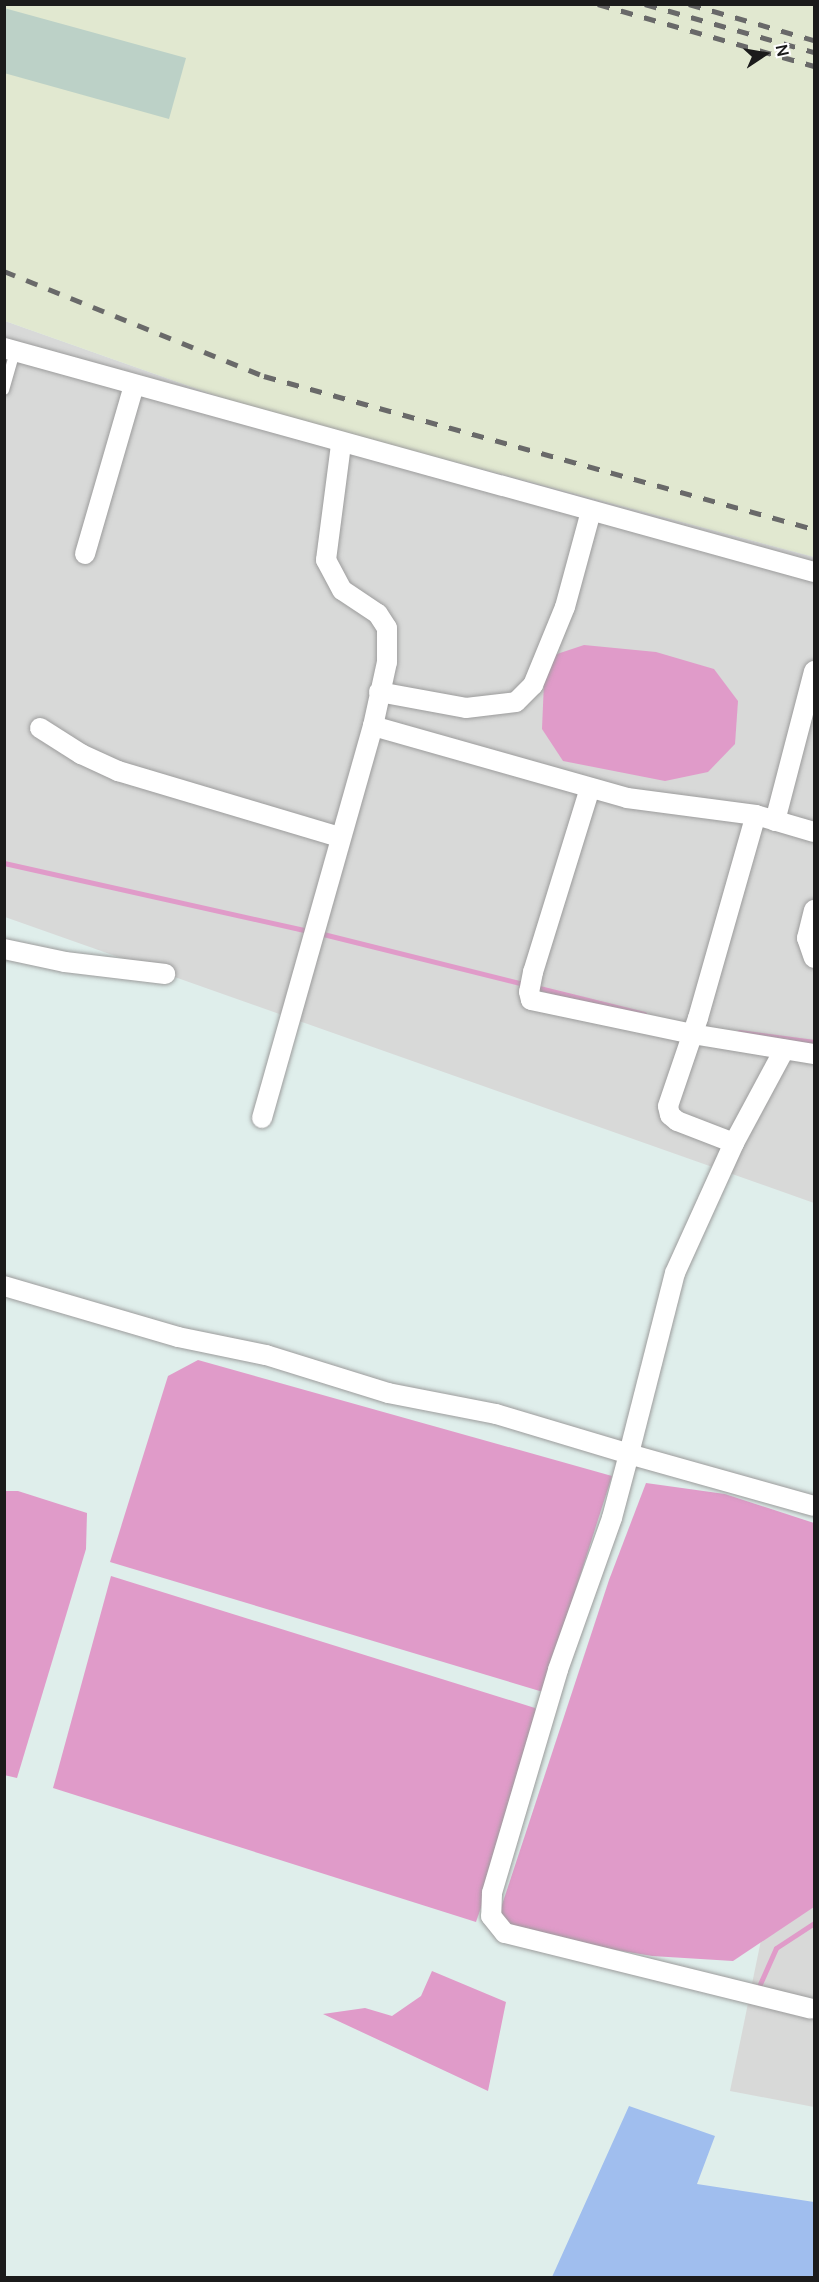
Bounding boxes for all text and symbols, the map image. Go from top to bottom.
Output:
north arrow [735,24,795,84]
text: N [771,42,795,58]

